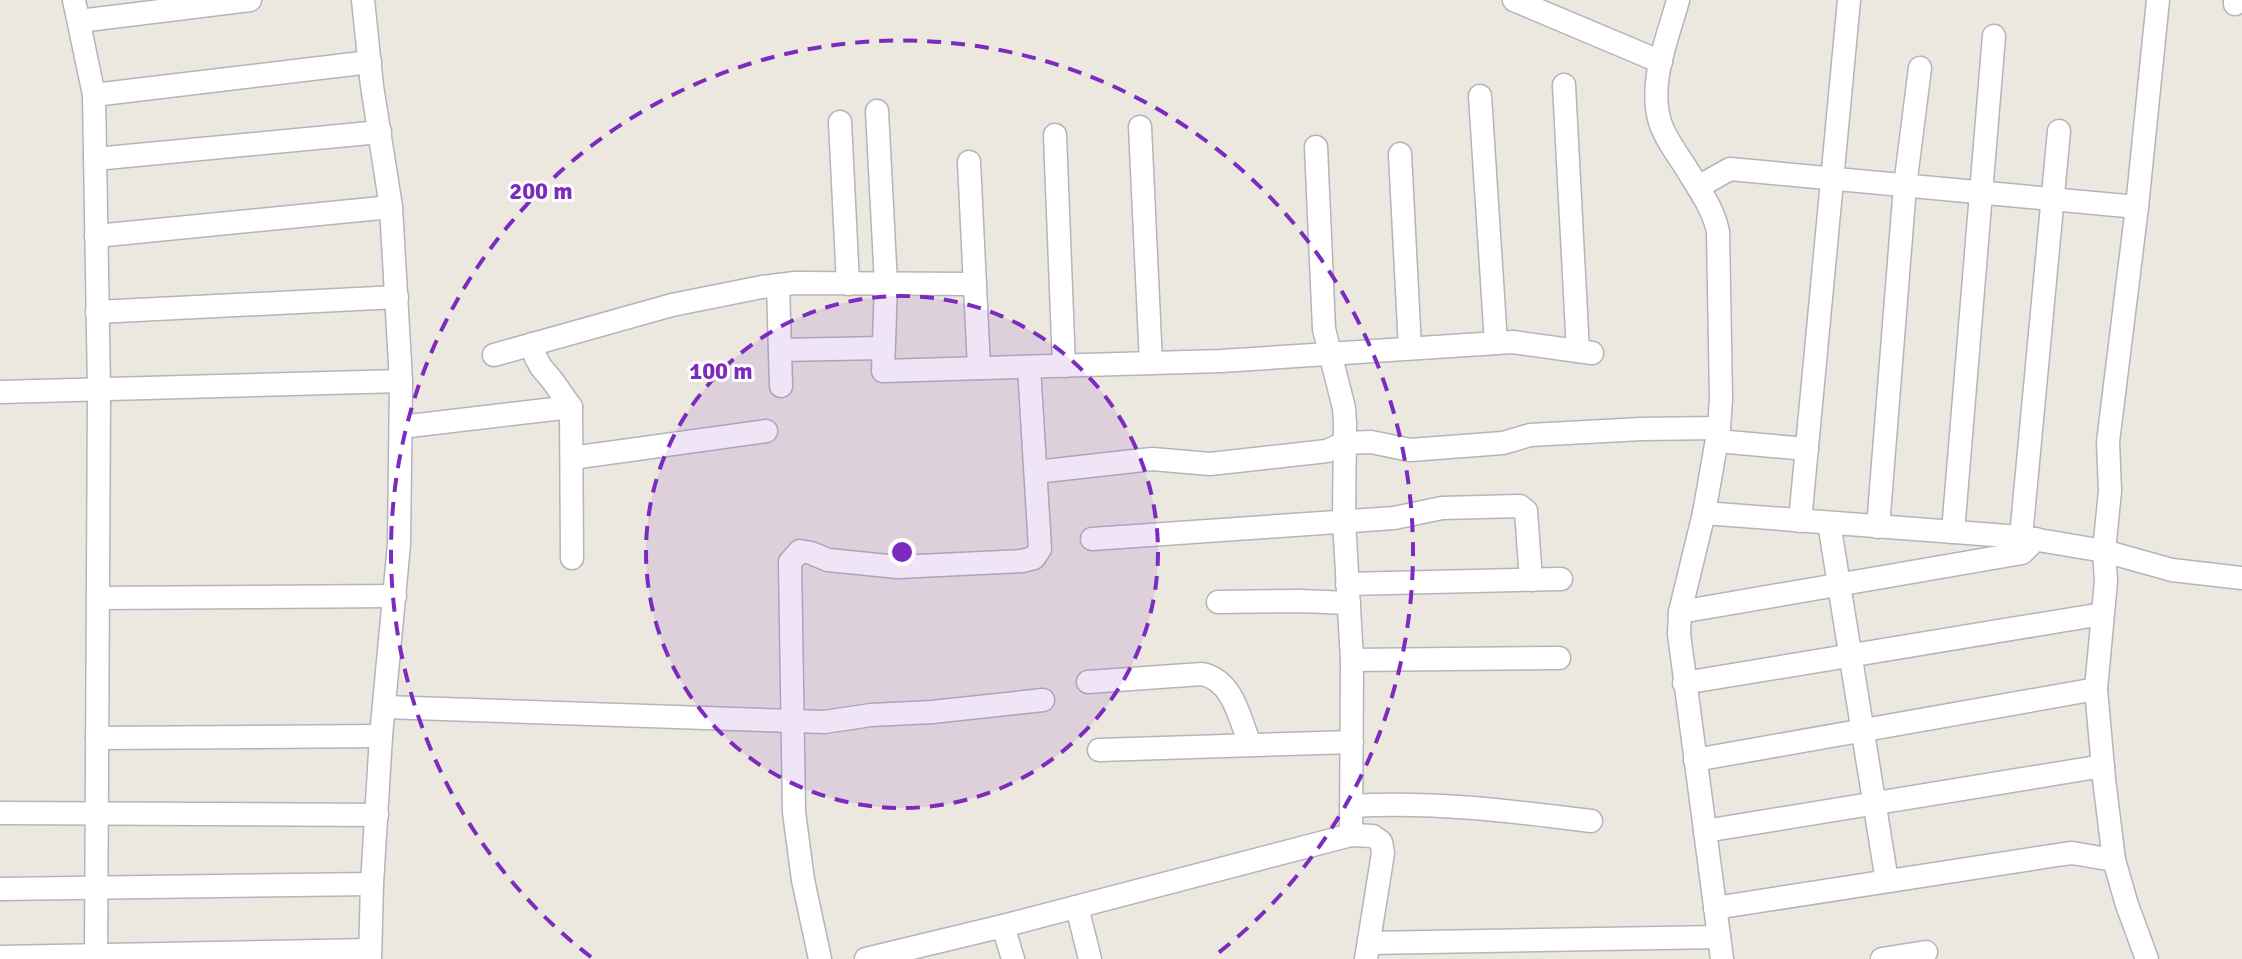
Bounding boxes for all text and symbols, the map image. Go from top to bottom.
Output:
text: 200 m [509,176,573,206]
text: 100 m [689,356,753,386]
centre of rings [888,538,916,566]

